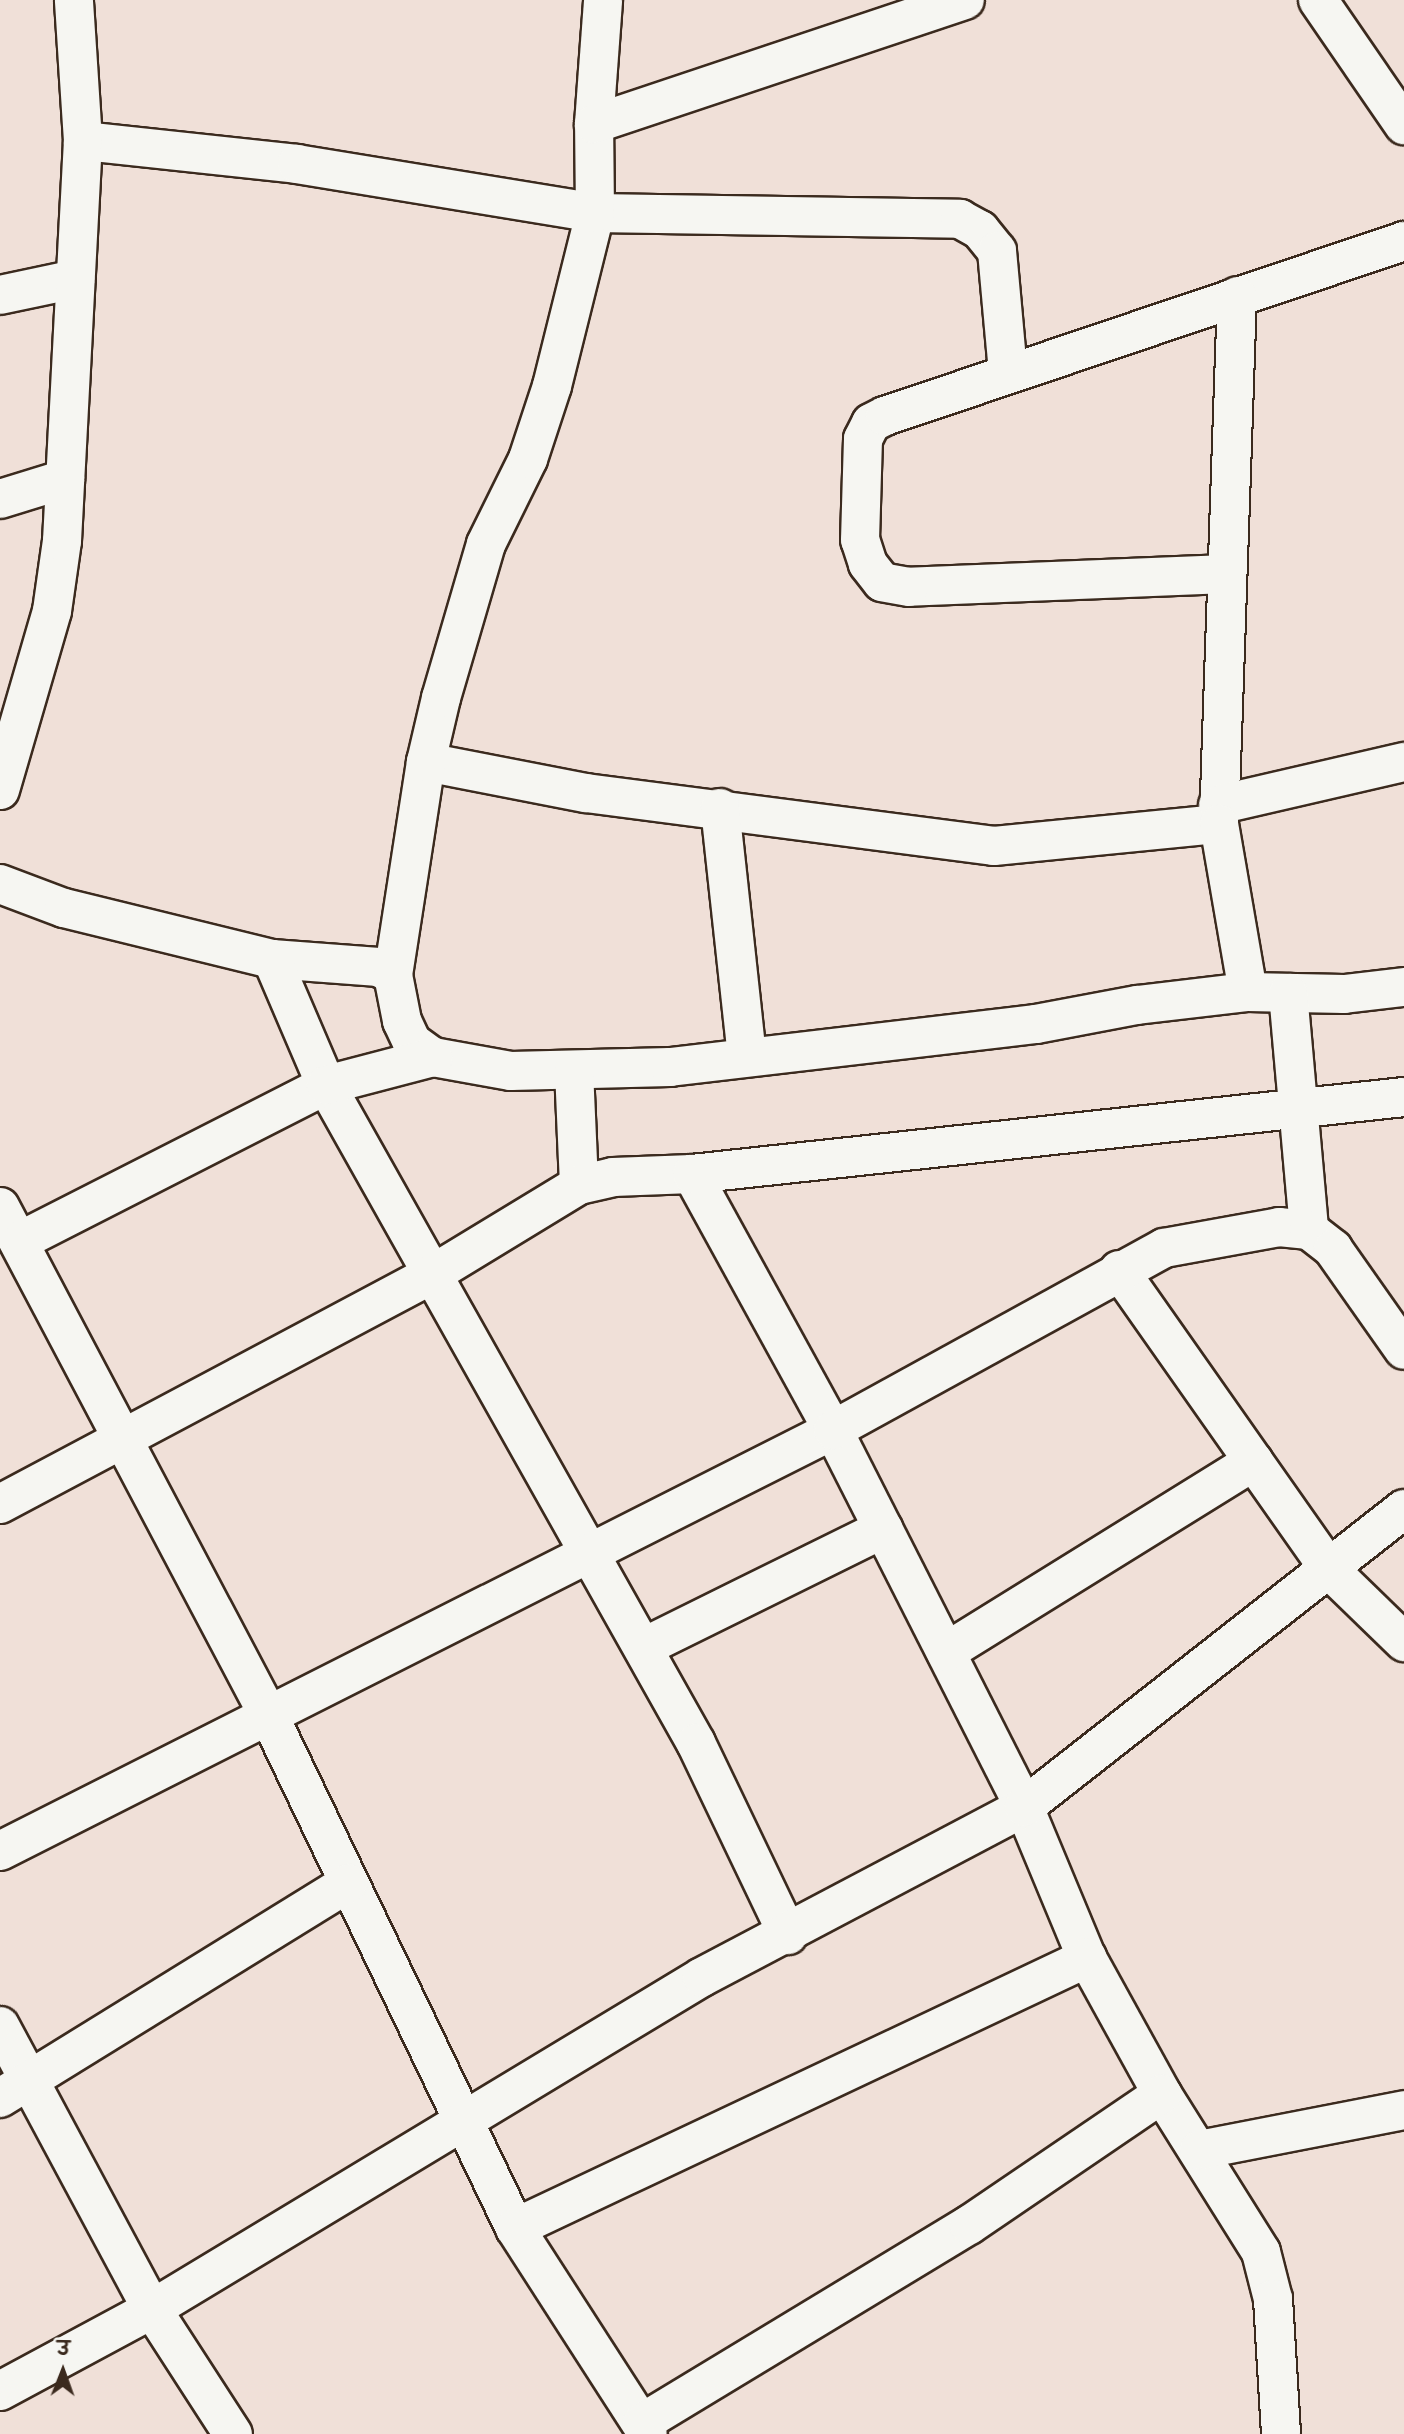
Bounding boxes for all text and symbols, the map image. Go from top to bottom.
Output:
north arrow [28,2336,98,2406]
text: उ [57,2338,70,2361]

